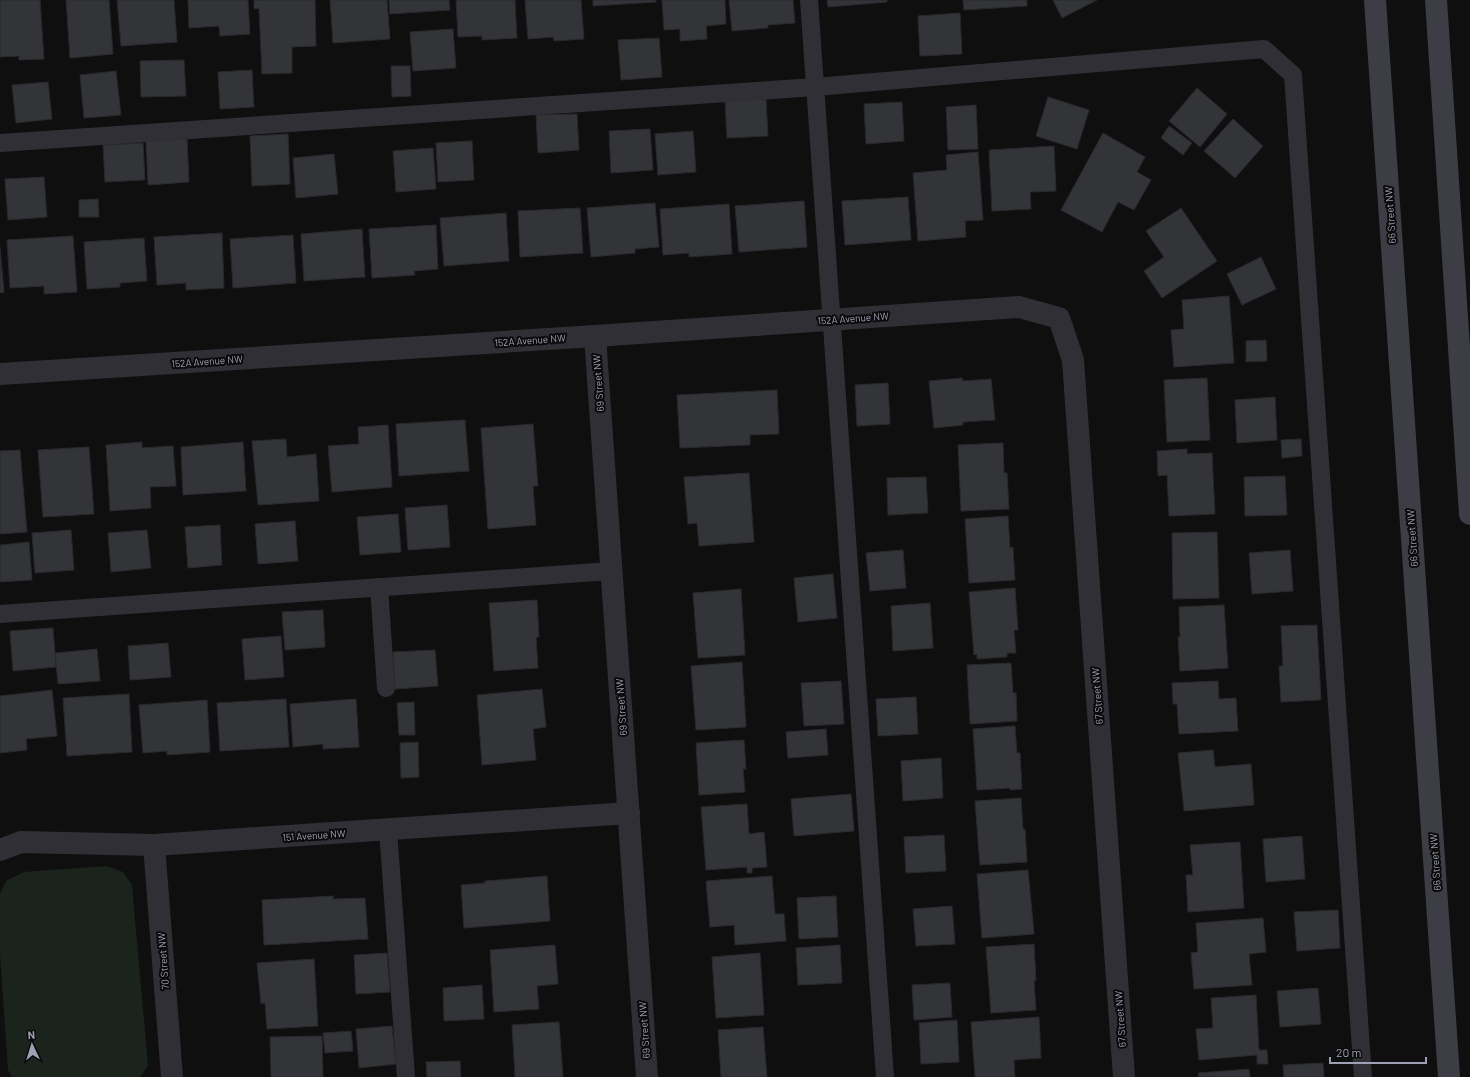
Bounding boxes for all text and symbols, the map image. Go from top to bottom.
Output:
street label: 66 Street NW [1382,186,1398,244]
street label: 152A Avenue NW [817,310,889,326]
street label: 152A Avenue NW [494,332,566,348]
street label: 152A Avenue NW [171,353,243,369]
street label: 69 Street NW [590,354,606,412]
street label: 66 Street NW [1404,509,1420,567]
street label: 67 Street NW [1089,667,1105,725]
street label: 69 Street NW [613,678,629,736]
street label: 151 Avenue NW [282,827,346,843]
street label: 66 Street NW [1427,833,1443,891]
street label: 70 Street NW [155,932,171,990]
street label: 67 Street NW [1112,990,1128,1048]
street label: 69 Street NW [636,1001,652,1059]
north arrow [12,1025,52,1065]
text: N [27,1028,35,1041]
scale bar [1330,1039,1426,1065]
text: 20 m [1336,1045,1362,1059]

